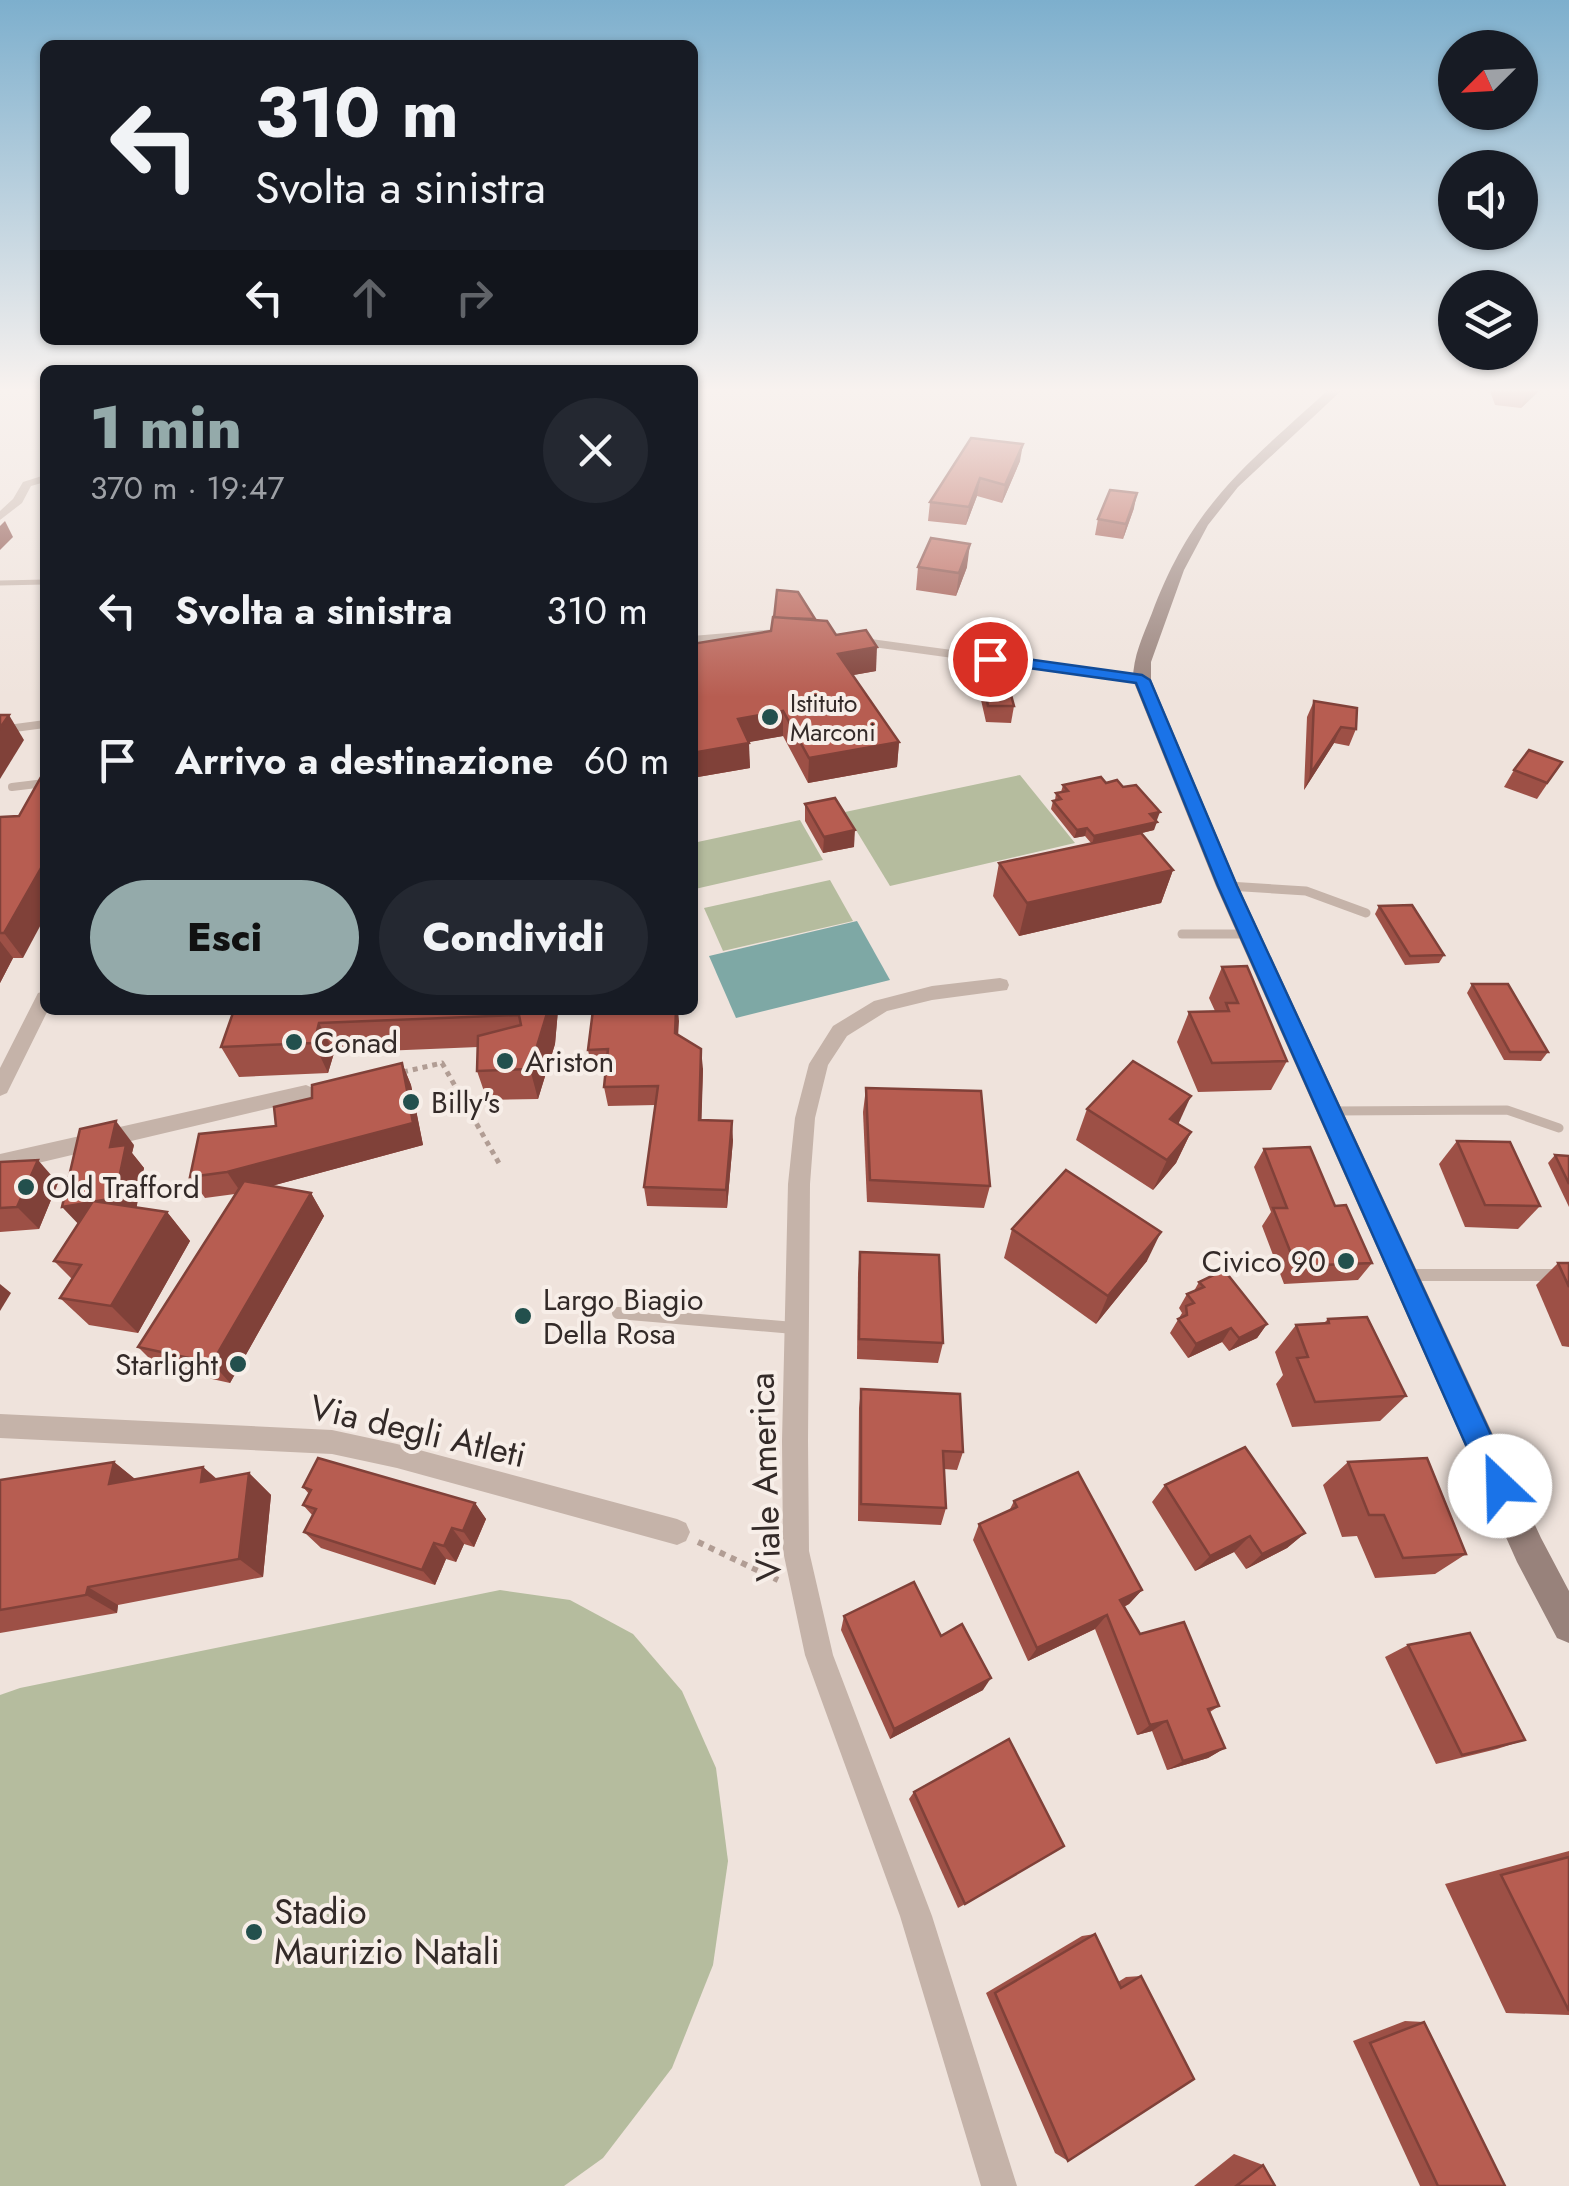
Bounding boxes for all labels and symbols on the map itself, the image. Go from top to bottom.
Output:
north arrow [1438,30,1538,130]
pin [948,617,1033,702]
place label: Istituto Marconi [790,685,876,750]
marker: Istituto Marconi [759,706,781,728]
place label: Conad [314,1021,398,1064]
marker: Conad [283,1031,305,1053]
place label: Ariston [525,1040,614,1083]
marker: Ariston [494,1050,516,1072]
place label: Billy's [431,1081,500,1124]
marker: Billy's [400,1091,422,1113]
place label: Old Trafford [46,1166,200,1209]
marker: Old Trafford [15,1176,37,1198]
place label: Civico 90 [1202,1240,1326,1283]
marker: Civico 90 [1335,1250,1357,1272]
place label: Largo Biagio Della Rosa [543,1278,704,1355]
marker: Largo Biagio Della Rosa [512,1305,534,1327]
place label: Starlight [115,1343,219,1386]
marker: Starlight [227,1353,249,1375]
street label: Viale America [736,1372,794,1582]
street label: Via degli Atleti [305,1382,531,1480]
position arrow [1448,1434,1552,1538]
place label: Stadio Maurizio Natali [274,1887,500,1977]
marker: Stadio Maurizio Natali [243,1921,265,1943]

